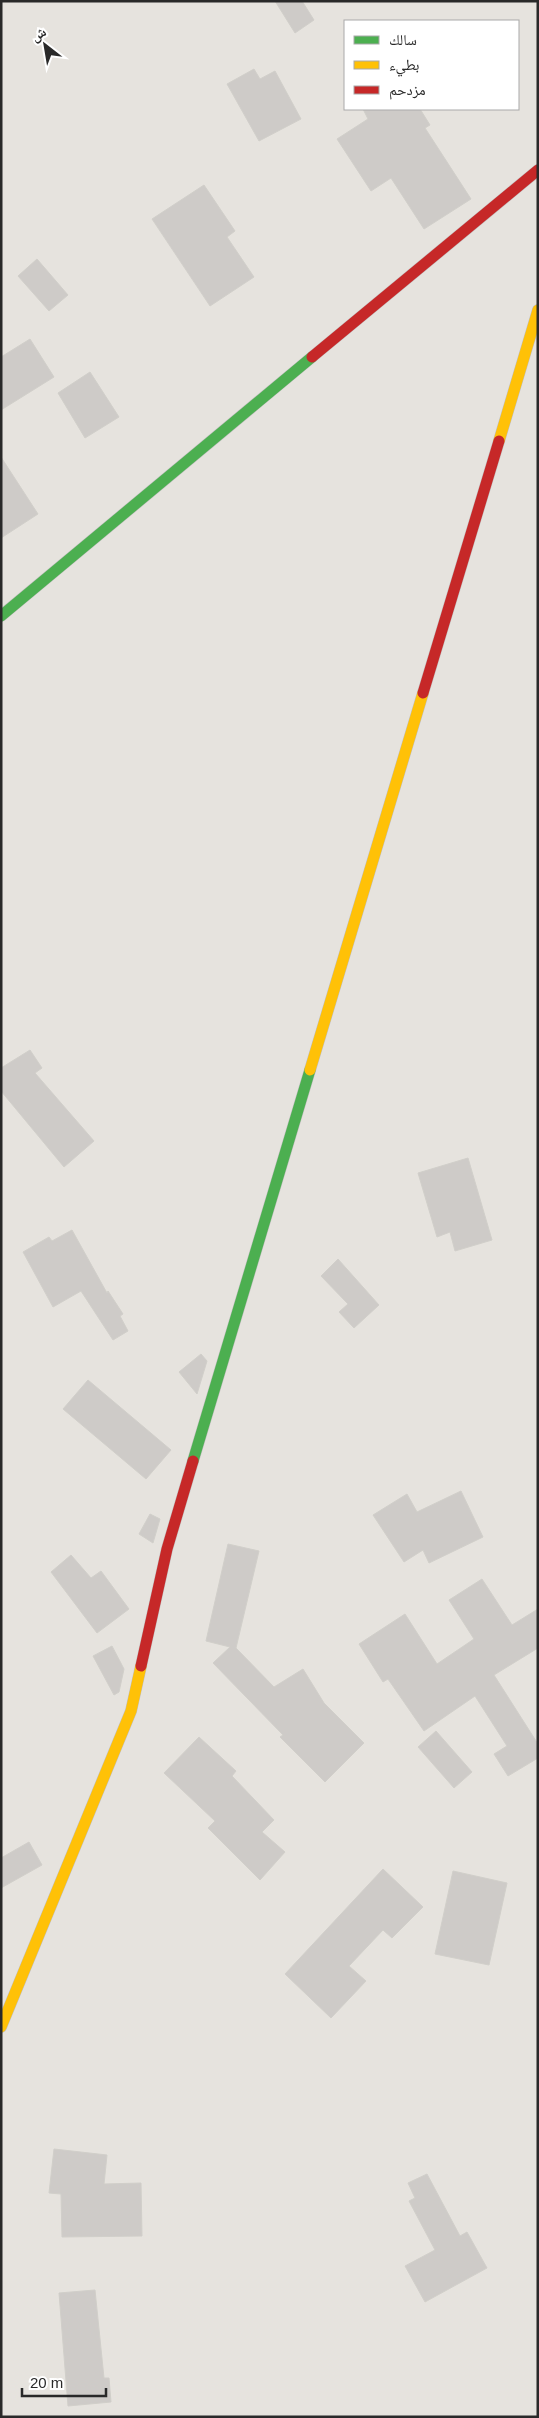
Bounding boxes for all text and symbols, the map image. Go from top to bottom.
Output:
north arrow [20,20,70,70]
legend [344,20,519,110]
text: ش [28,23,49,45]
text: سالك [389,31,417,48]
text: بطيء [389,56,419,77]
text: مزدحم [389,81,426,100]
scale bar [22,2366,106,2398]
text: 20 m [30,2374,63,2391]

